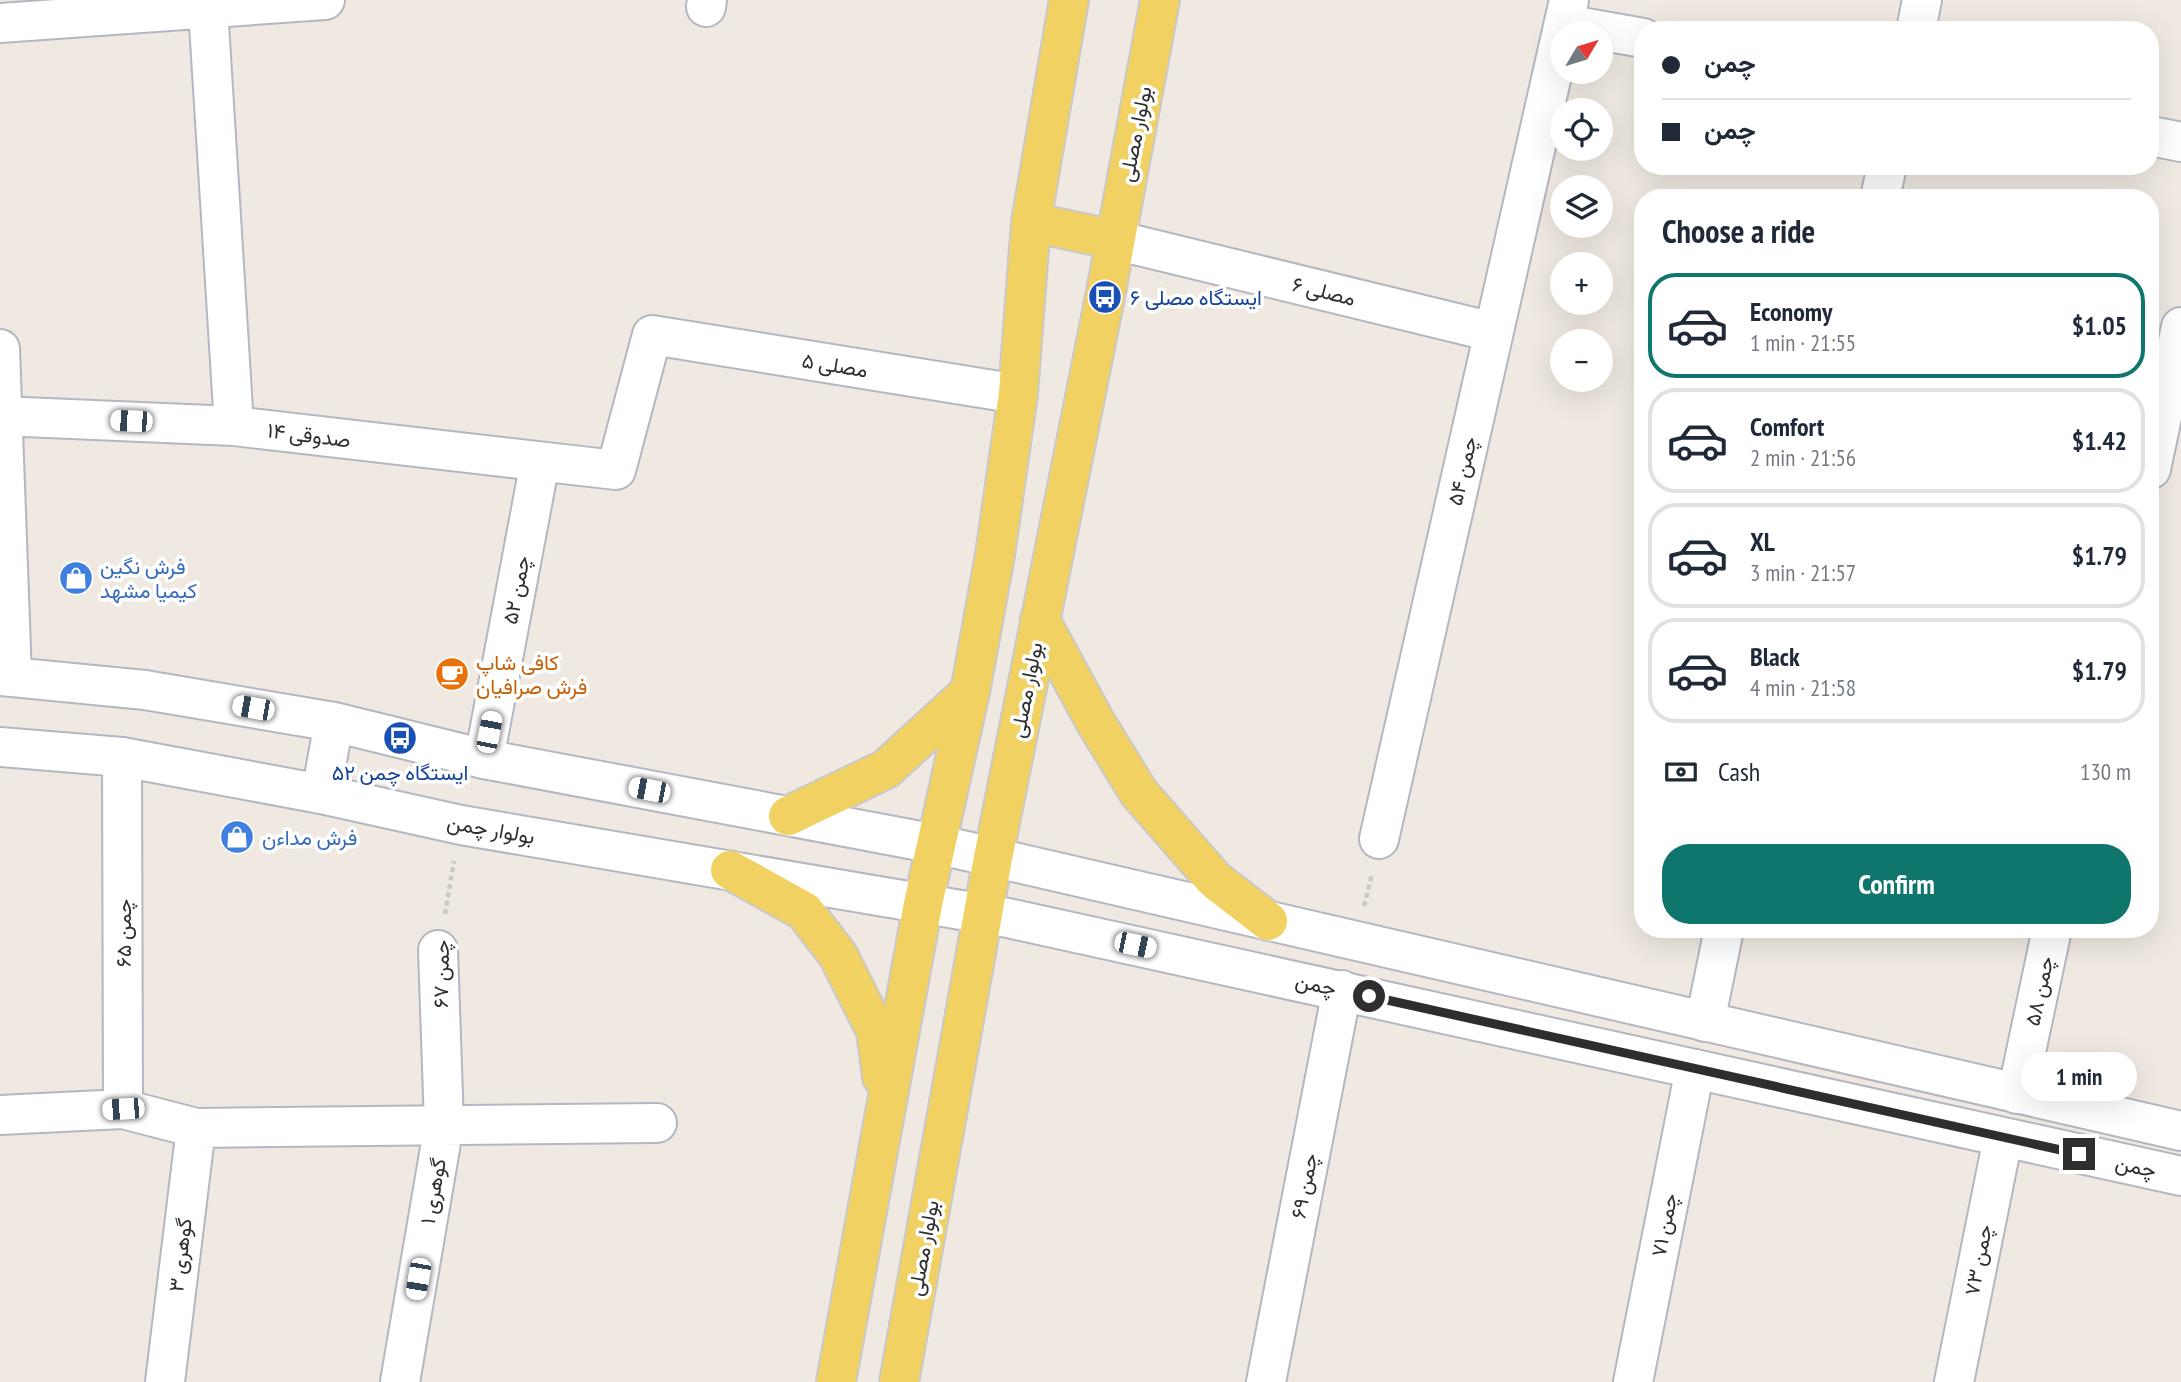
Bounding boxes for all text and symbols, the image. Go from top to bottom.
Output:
north arrow [1550,21,1614,84]
map controls [1550,21,1613,392]
text: چمن [1704,46,1756,79]
street label: بولوار مصلی [1112,84,1158,184]
button: locate [1550,98,1613,161]
text: چمن [1704,113,1756,146]
button: layers [1550,175,1613,238]
text: Choose a ride [1662,210,1815,252]
button: + [1550,252,1613,315]
street label: مصلی ۶ [1290,270,1358,312]
bus stop icon: ایستگاه مصلی ۶ [1086,278,1124,316]
place label: ایستگاه مصلی ۶ [1130,284,1262,311]
icon: car [1666,294,1729,357]
text: Economy [1750,295,1832,328]
text: $1.05 [2072,309,2127,342]
text: 1 min · 21:55 [1750,328,1856,357]
button: − [1550,329,1613,392]
street label: مصلی ۵ [800,346,870,384]
icon: car [1666,409,1729,472]
car [110,410,153,432]
text: Comfort [1750,410,1824,443]
street label: صدوقی ۱۴ [266,416,352,454]
text: $1.42 [2072,424,2127,457]
street label: چمن ۵۴ [1441,434,1484,508]
text: 2 min · 21:56 [1750,443,1856,472]
icon: car [1666,524,1729,587]
text: XL [1750,525,1775,558]
text: $1.79 [2072,539,2127,572]
place label: فرش نگین کیمیا مشهد [100,553,197,604]
street label: چمن ۵۲ [496,554,537,627]
text: 3 min · 21:57 [1750,558,1856,587]
shop icon: فرش نگین کیمیا مشهد [57,559,95,597]
icon: car [1666,639,1729,702]
street label: بولوار مصلی [1003,640,1049,740]
text: Black [1750,640,1800,673]
place label: کافی شاپ فرش صرافیان [476,649,587,700]
text: $1.79 [2072,654,2127,687]
cafe icon: کافی شاپ فرش صرافیان [433,655,471,693]
text: 4 min · 21:58 [1750,673,1856,702]
car [231,694,276,722]
car [475,709,504,755]
bus stop icon: ایستگاه چمن ۵۲ [381,719,419,757]
icon: cash [1662,753,1700,791]
text: Cash [1718,755,1760,788]
text: 130 m [2080,757,2131,786]
place label: ایستگاه چمن ۵۲ [332,759,468,787]
car [627,776,672,804]
street label: بولوار چمن [445,808,537,851]
shop icon: فرش مداءن [218,818,256,856]
place label: فرش مداءن [262,824,357,851]
button: Confirm [1662,844,2131,924]
street label: چمن ۶۵ [110,899,138,967]
car [1113,930,1158,960]
street label: چمن ۶۷ [427,940,456,1008]
street label: چمن ۵۸ [2018,954,2061,1028]
street label: چمن [1293,966,1339,1003]
route start [1353,980,1385,1012]
callout: 1 min [2021,1052,2137,1102]
text: 1 min [2056,1062,2102,1091]
car [102,1097,145,1121]
route end [2063,1138,2095,1170]
street label: چمن [2113,1149,2159,1184]
street label: چمن ۶۹ [1284,1151,1325,1221]
street label: گوهری ۱ [414,1156,452,1226]
street label: چمن ۷۱ [1645,1191,1684,1259]
street label: بولوار مصلی [901,1198,945,1298]
street label: گوهری ۳ [162,1216,198,1294]
street label: چمن ۷۳ [1958,1222,1999,1298]
car [405,1256,432,1302]

